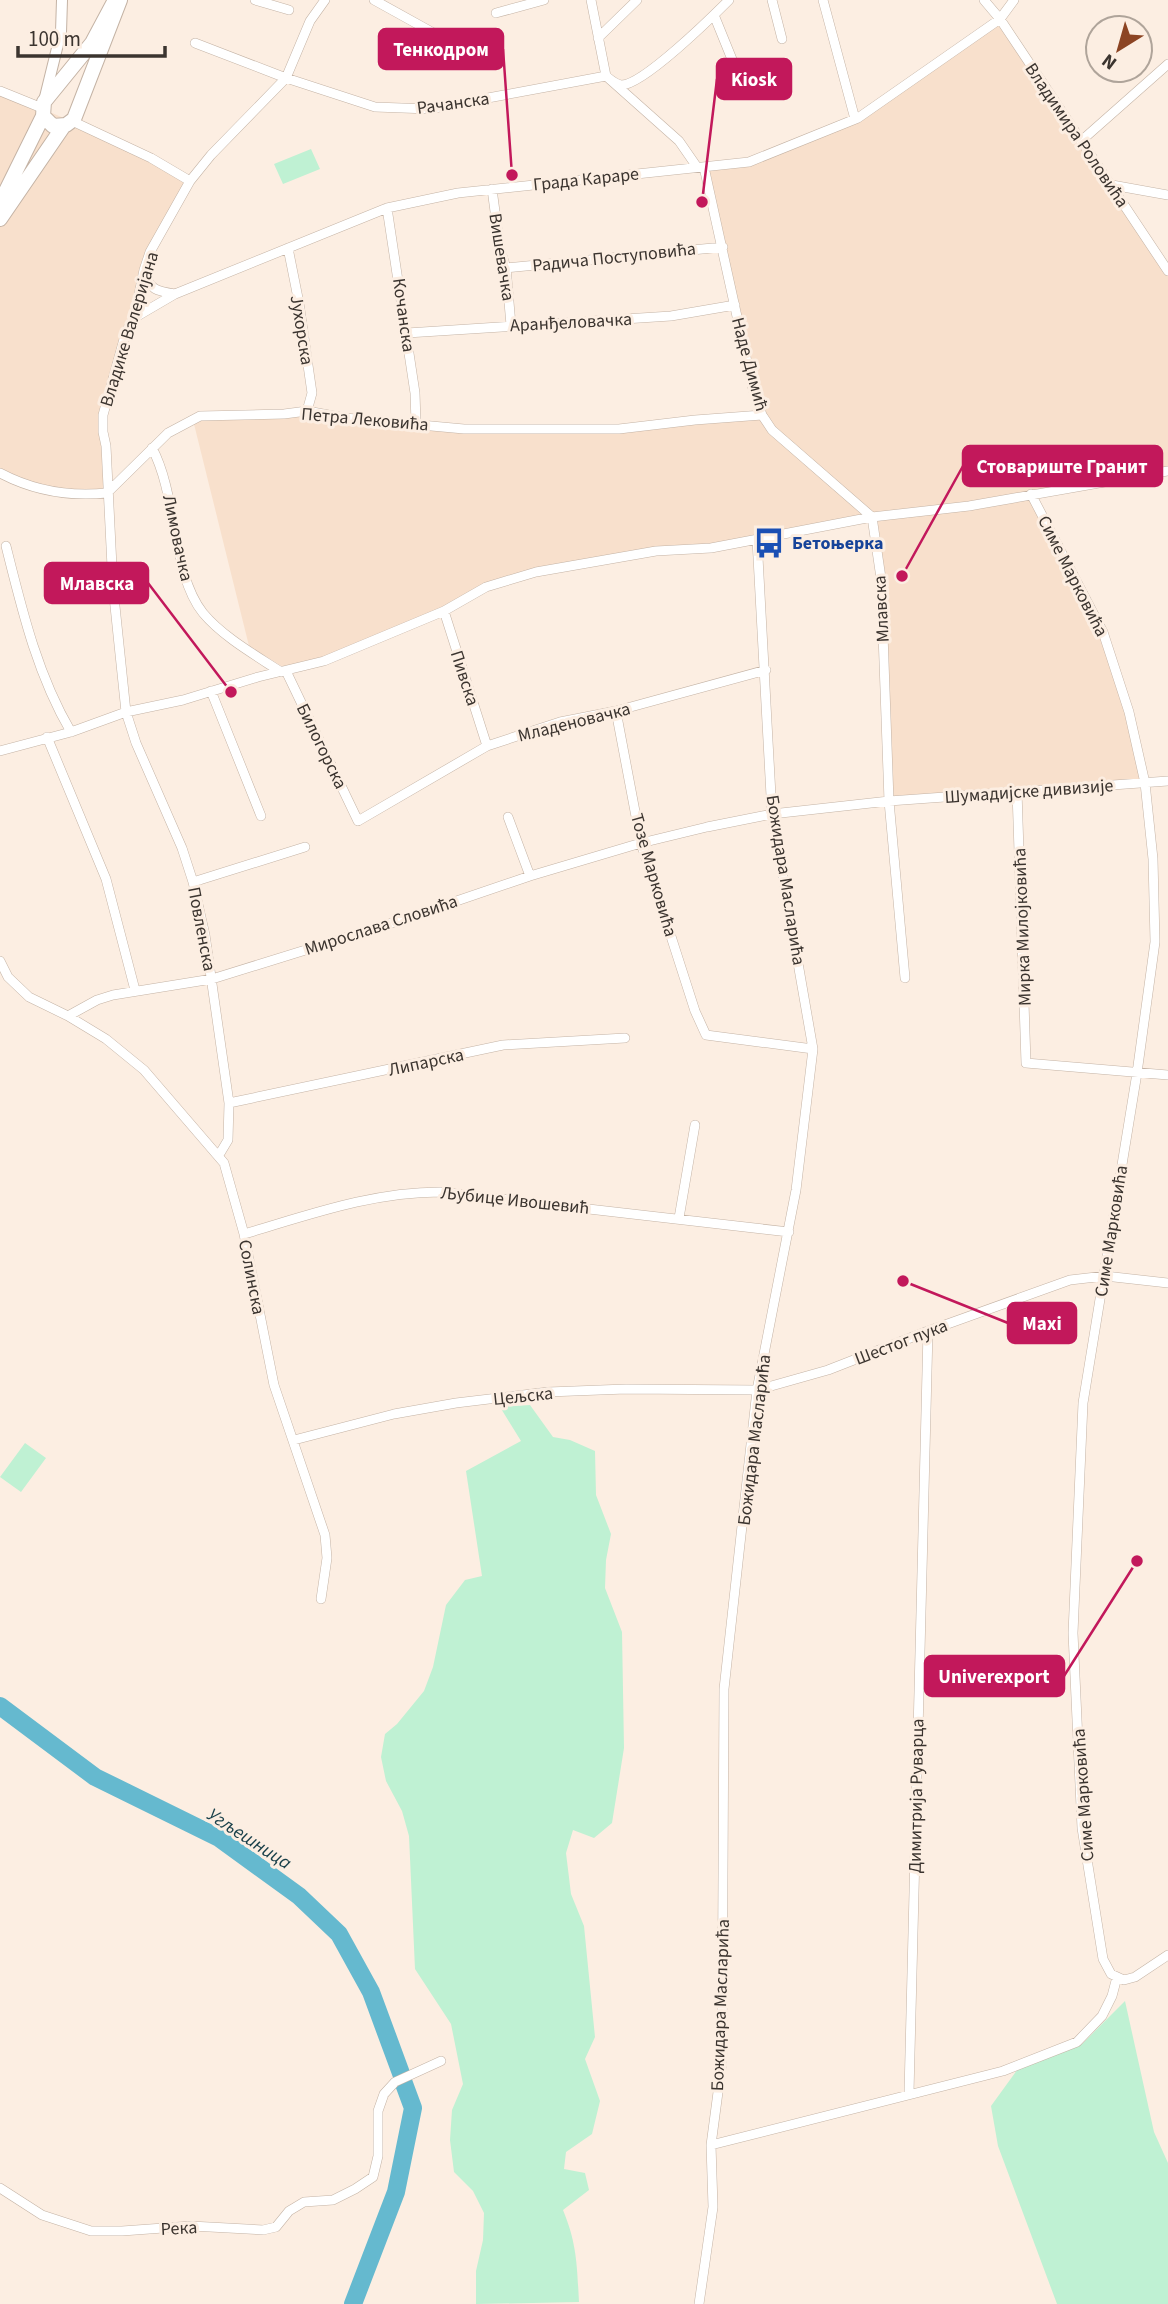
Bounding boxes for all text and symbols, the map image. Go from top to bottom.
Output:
scale bar [18,14,164,58]
north arrow [1084,14,1154,84]
text: 100 m [28,24,81,54]
callout: Тенкодром [379,29,503,69]
text: Тенкодром [393,37,489,64]
text: N [1096,47,1123,76]
street label: Владимира Роловића [1019,58,1134,213]
callout: Kiosk [717,59,791,99]
text: Kiosk [731,67,778,94]
street label: Рачанска [415,86,491,121]
street label: Града Караре [532,162,640,197]
street label: Вишевачка [482,211,521,303]
street label: Радича Поступовића [531,236,697,279]
street label: Владике Валеријана [94,248,165,410]
street label: Кочанска [386,276,421,354]
street label: Јухорска [284,293,319,367]
street label: Аранђеловачка [509,307,633,338]
street label: Наде Димић [725,315,774,414]
street label: Петра Лековића [300,401,430,438]
callout: Стовариште Гранит [963,446,1162,486]
text: Стовариште Гранит [976,454,1148,481]
street label: Лимовачка [156,493,199,584]
street label: Симе Марковића [1031,511,1114,641]
bus stop icon: Бетоњерка [752,526,786,560]
place label: Бетоњерка [792,531,883,556]
callout: Млавска [45,563,148,603]
text: Млавска [60,571,134,598]
street label: Млавска [867,575,896,643]
street label: Пивска [444,647,485,709]
street label: Младеновачка [515,696,633,749]
street label: Билогорска [290,699,353,793]
street label: Шумадијске дивизије [944,773,1114,810]
street label: Божидара Масларића [760,793,811,967]
street label: Тозе Марковића [624,811,683,940]
street label: Мирка Милојковића [1007,848,1038,1006]
street label: Повленска [181,885,222,973]
street label: Мирослава Словића [301,889,461,962]
street label: Липарска [386,1042,466,1083]
street label: Симе Марковића [1089,1163,1134,1299]
street label: Љубице Ивошевић [439,1180,590,1221]
street label: Солинска [232,1237,271,1317]
callout: Maxi [1008,1303,1076,1343]
text: Maxi [1022,1311,1062,1338]
street label: Шестог пука [851,1313,951,1372]
street label: Божидара Масларића [732,1353,777,1527]
street label: Цељска [492,1381,554,1412]
callout: Univerexport [925,1656,1064,1696]
text: Univerexport [938,1664,1050,1691]
street label: Димитрија Руварца [903,1718,930,1874]
street label: Симе Марковића [1066,1728,1101,1862]
water label: Угљешница [202,1802,297,1877]
street label: Божидара Масларића [705,1919,736,2091]
street label: Река [160,2215,198,2242]

